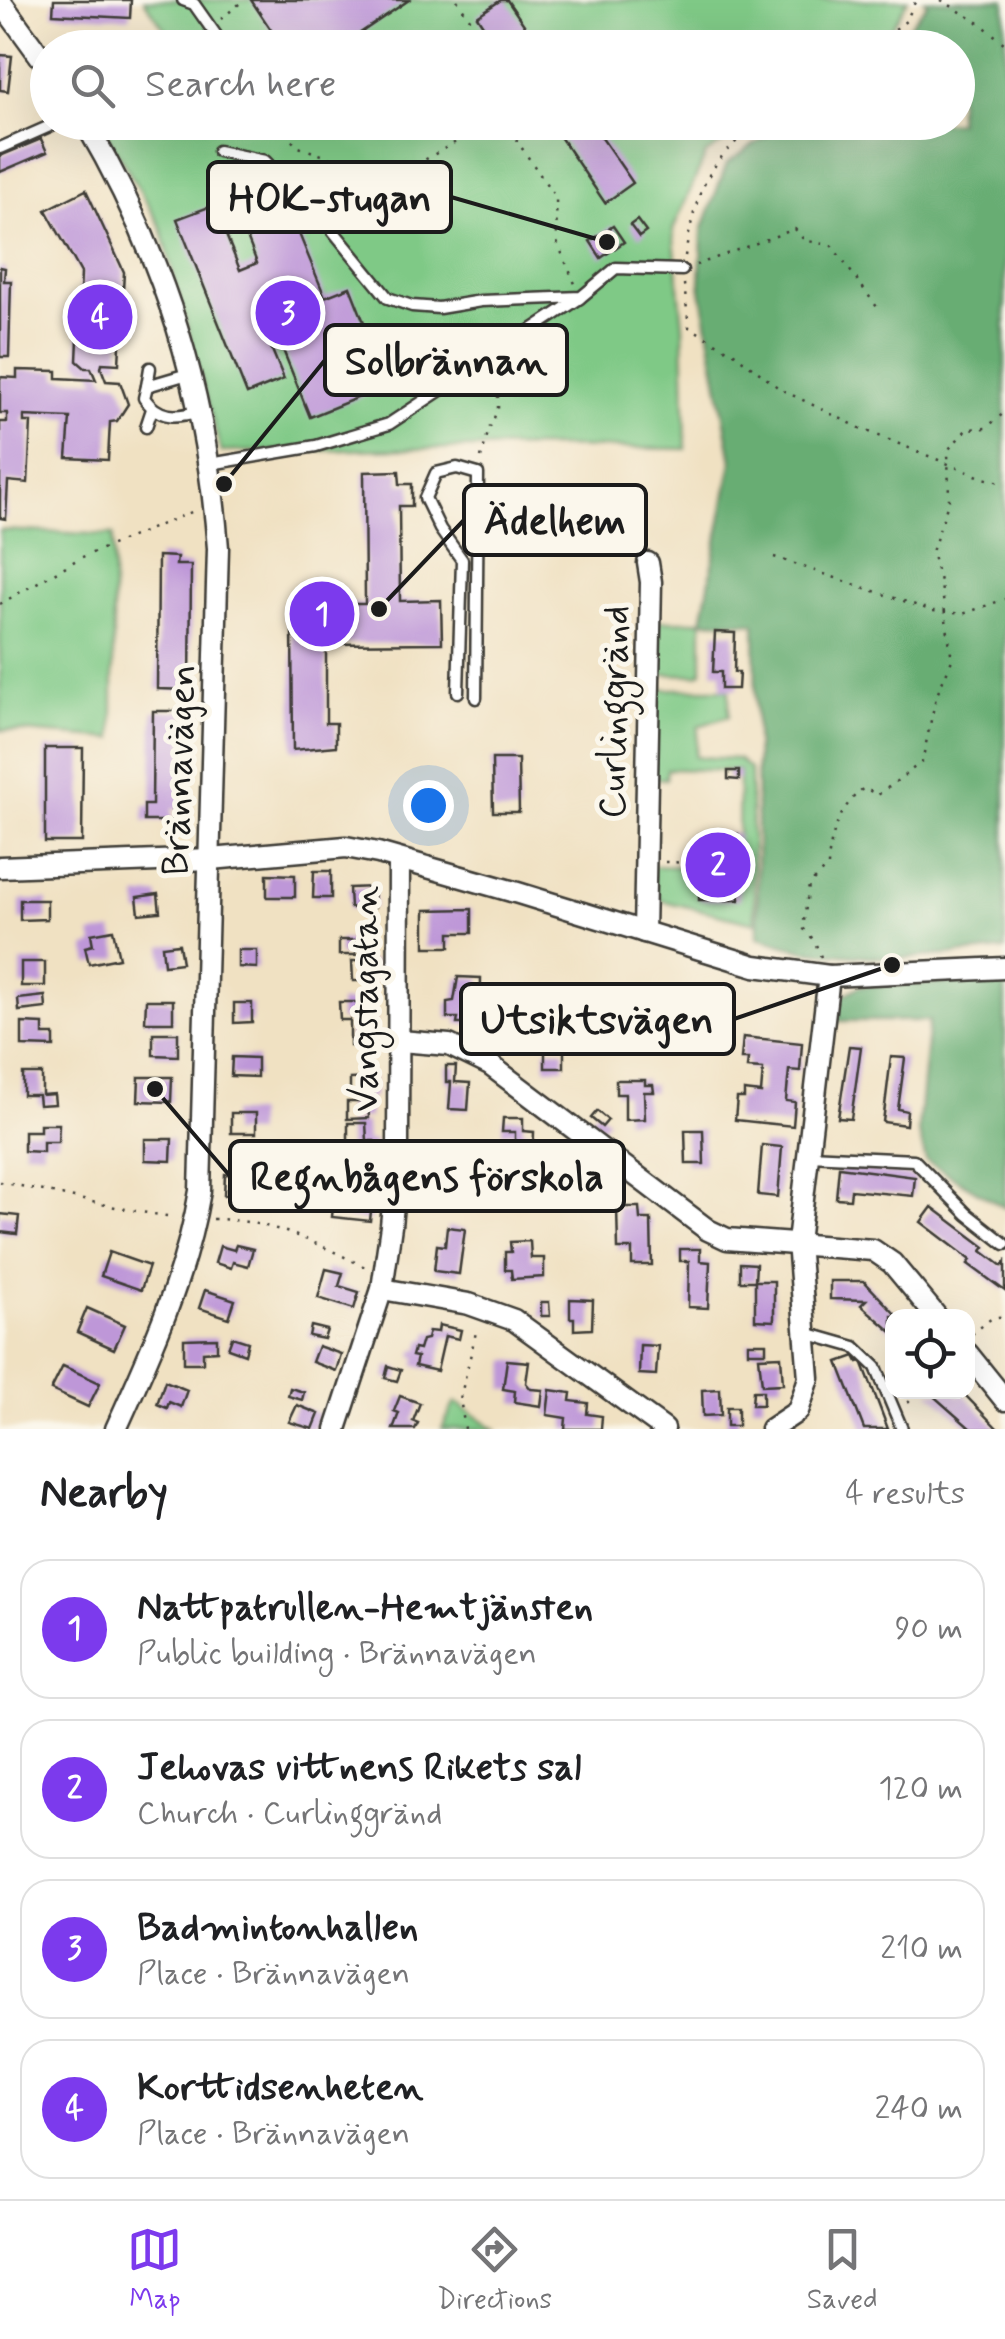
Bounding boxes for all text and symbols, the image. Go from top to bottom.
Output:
search box [30,30,975,140]
icon: search [65,58,120,113]
text: Search here [145,61,336,110]
callout: HOK-stugan [208,162,451,232]
text: HOK-stugan [229,174,431,227]
pin: 3 [256,276,320,350]
pin: 4 [68,280,132,354]
callout: Solbrännan [325,325,567,395]
text: Solbrännan [345,337,548,389]
callout: Ädelhem [464,485,646,555]
text: Ädelhem [484,497,626,549]
pin: 1 [290,576,354,652]
street label: Curlinggränd [589,605,646,819]
street label: Brännavägen [152,664,209,877]
your location [403,780,454,831]
pin: 2 [686,828,750,902]
street label: Vangstagatan [342,885,395,1112]
callout: Utsiktsvägen [461,984,734,1054]
text: Utsiktsvägen [481,996,714,1049]
callout: Regnbågens förskola [230,1141,624,1211]
text: Regnbågens förskola [250,1153,604,1210]
map controls [885,1309,975,1399]
button: locate [885,1309,975,1399]
text: Nearby [40,1467,168,1522]
text: 4 results [845,1473,965,1515]
text: Nattpatrullen-Hemtjänsten [137,1584,593,1633]
text: 1 [67,1608,82,1650]
text: 90 m [895,1608,963,1650]
text: Public building · Brännavägen [137,1633,537,1675]
text: Jehovas vittnens Rikets sal [137,1744,581,1793]
text: 2 [67,1768,82,1810]
text: 120 m [878,1768,963,1810]
text: Church · Curlinggränd [137,1793,442,1835]
text: Badmintonhallen [137,1904,418,1953]
text: 3 [67,1928,82,1970]
text: 210 m [880,1928,963,1970]
text: Place · Brännavägen [137,1953,410,1995]
text: Korttidsenheten [137,2064,423,2113]
text: 4 [65,2088,84,2130]
text: 240 m [875,2088,963,2130]
text: Place · Brännavägen [137,2113,410,2155]
tab: Map [127,2222,182,2319]
tab: Directions [437,2222,552,2319]
tab: Saved [807,2222,878,2319]

